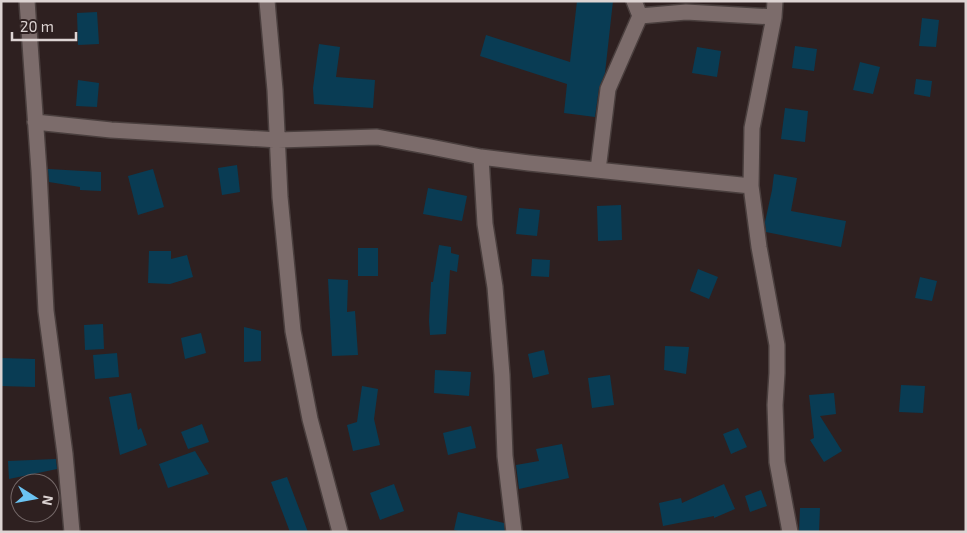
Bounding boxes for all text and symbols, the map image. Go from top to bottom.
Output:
scale bar [12,10,76,42]
text: 20 m [20,17,54,35]
north arrow [10,473,60,523]
text: N [39,494,58,507]

